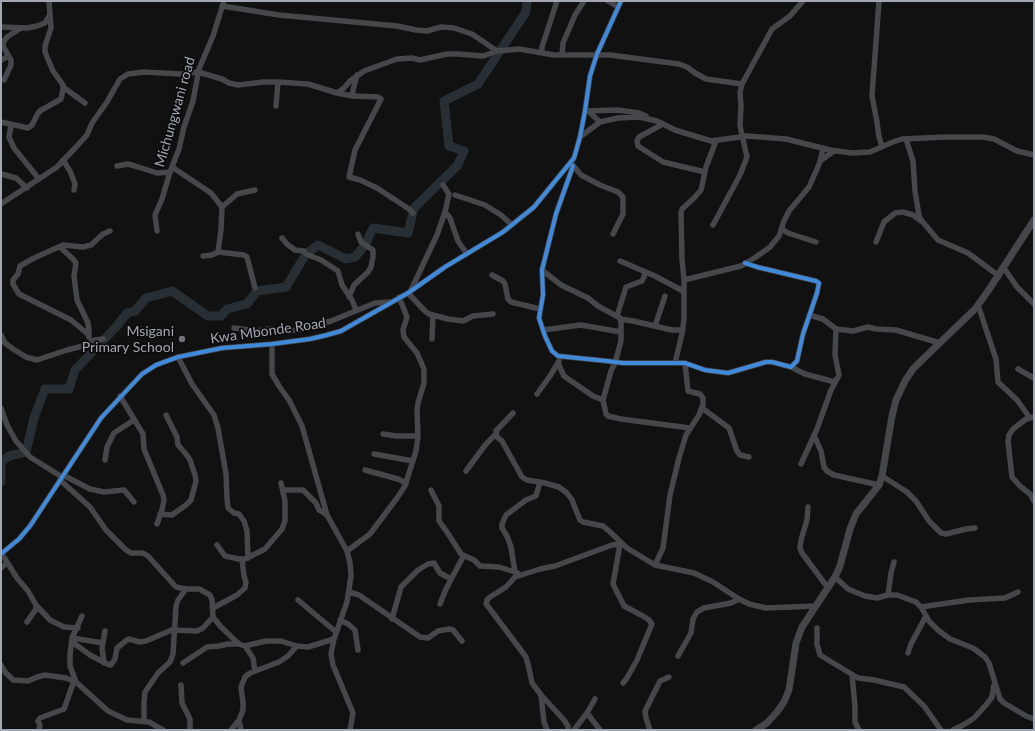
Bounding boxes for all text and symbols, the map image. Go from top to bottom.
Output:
street label: Michungwani road [151,55,199,169]
street label: Kwa Mbonde Road [209,315,327,347]
place label: Msigani Primary School [82,323,174,356]
marker: Msigani Primary School [177,334,187,344]

